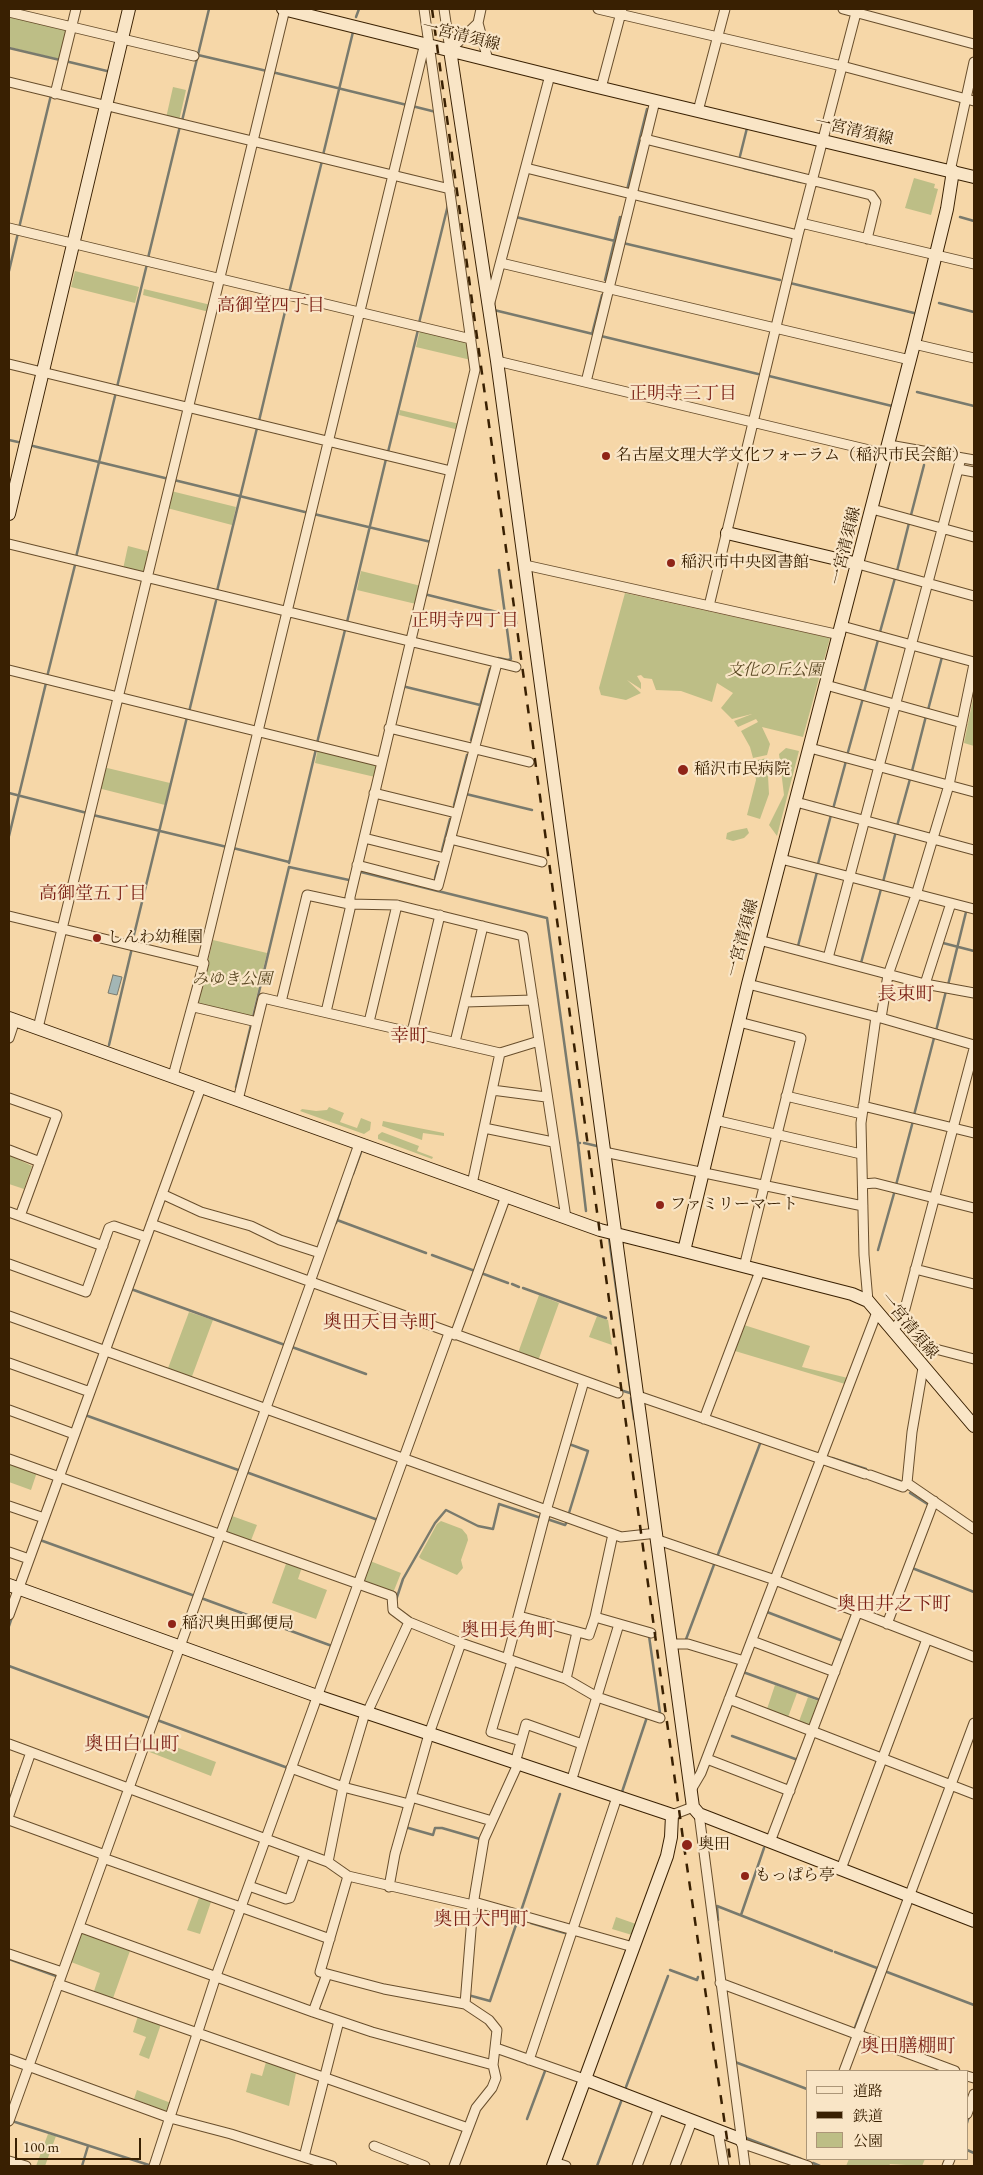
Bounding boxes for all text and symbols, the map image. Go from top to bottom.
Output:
street label: 一宮清須線 [420,17,502,55]
street label: 一宮清須線 [813,113,895,149]
district label: 高御堂四丁目 [217,295,325,317]
district label: 正明寺三丁目 [629,383,737,405]
place label: 名古屋文理大学文化フォーラム（稲沢市民会館） [616,446,968,466]
marker: 名古屋文理大学文化フォーラム（稲沢市民会館） [600,450,612,462]
street label: 一宮清須線 [827,505,865,587]
place label: 稲沢市中央図書館 [681,553,809,573]
marker: 稲沢市中央図書館 [665,557,677,569]
district label: 正明寺四丁目 [411,610,519,632]
park label: 文化の丘公園 [727,661,823,681]
place label: 稲沢市民病院 [694,760,790,780]
marker: 稲沢市民病院 [676,763,690,777]
district label: 高御堂五丁目 [39,883,147,905]
street label: 一宮清須線 [723,897,763,979]
place label: しんわ幼稚園 [107,928,203,948]
marker: しんわ幼稚園 [91,932,103,944]
park label: みゆき公園 [192,970,272,990]
district label: 長束町 [878,984,934,1006]
district label: 幸町 [390,1026,428,1048]
place label: ファミリーマート [670,1195,798,1215]
marker: ファミリーマート [654,1199,666,1211]
street label: 一宮清須線 [876,1289,942,1363]
district label: 奥田天目寺町 [323,1312,437,1334]
district label: 奥田井之下町 [837,1594,951,1616]
place label: 稲沢奥田郵便局 [182,1614,294,1634]
marker: 稲沢奥田郵便局 [166,1618,178,1630]
district label: 奥田長角町 [461,1620,555,1642]
district label: 奥田白山町 [85,1734,179,1756]
place label: 奥田 [698,1835,730,1855]
marker: 奥田 [680,1838,694,1852]
place label: もっぱら亭 [755,1866,835,1886]
marker: もっぱら亭 [739,1870,751,1882]
district label: 奥田大門町 [434,1909,528,1931]
district label: 奥田膳棚町 [861,2036,955,2058]
legend [806,2070,968,2160]
text: 道路 [853,2081,883,2100]
text: 鉄道 [853,2106,883,2125]
scale bar [18,2128,144,2160]
text: 公園 [853,2131,883,2150]
text: 100 m [23,2137,59,2156]

